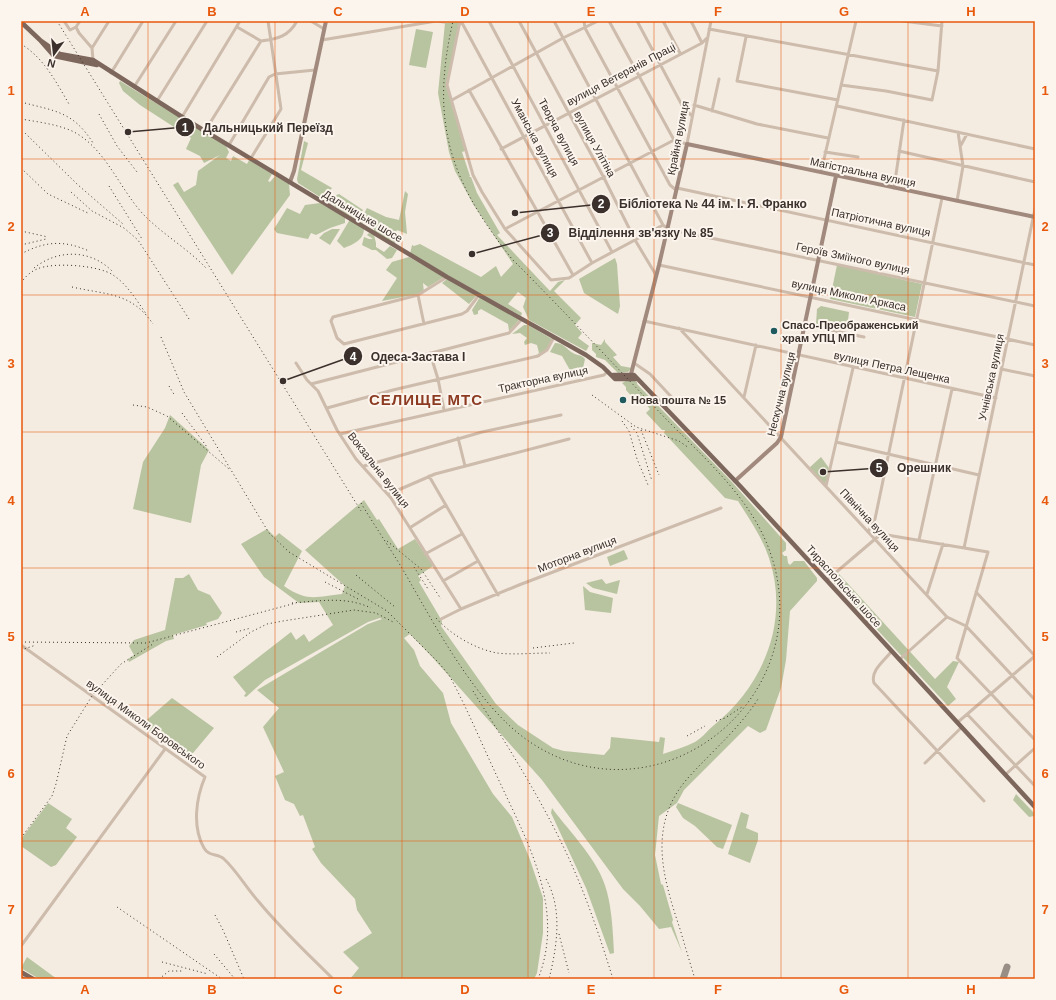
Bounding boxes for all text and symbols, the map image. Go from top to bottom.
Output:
text: A [80,4,90,19]
text: B [207,4,217,19]
text: C [333,4,343,19]
text: D [460,4,470,19]
text: E [587,4,596,19]
text: F [714,4,722,19]
text: G [839,4,849,19]
text: H [966,4,976,19]
north arrow [34,34,74,74]
street label: вулиця Ветеранів Праці [565,40,677,108]
text: N [46,57,57,70]
text: 1 [7,83,15,98]
text: 1 [1041,83,1049,98]
street label: Творча вулиця [536,96,582,168]
street label: Уманська вулиця [509,97,561,179]
street label: Крайня вулиця [665,100,691,176]
street label: вулиця Улітіна [572,109,618,180]
callout: Дальницький Переїзд [175,115,341,139]
text: 1 [182,121,189,135]
text: Дальницький Переїзд [203,121,333,135]
street label: Магістральна вулиця [809,155,917,189]
street label: Дальницьке шосе [321,188,405,244]
callout: Бібліотека № 44 ім. І. Я. Франко [591,192,815,216]
text: 2 [598,197,605,211]
text: Бібліотека № 44 ім. І. Я. Франко [619,197,807,211]
street label: Патріотична вулиця [830,206,932,238]
text: 2 [7,219,15,234]
text: 2 [1041,219,1049,234]
callout: Відділення зв'язку № 85 [540,221,721,245]
text: 3 [547,226,554,240]
text: Відділення зв'язку № 85 [569,226,714,240]
street label: Героїв Зміїного вулиця [795,240,911,276]
street label: вулиця Миколи Аркаса [791,277,908,313]
place label: Спасо-Преображенський храм УПЦ МП [782,319,919,344]
marker: Спасо-Преображенський храм УПЦ МП [769,326,779,336]
street label: Учнівська вулиця [976,333,1006,421]
callout: Одеса-Застава I [343,344,474,368]
street label: вулиця Петра Лещенка [833,349,952,385]
text: 4 [350,350,357,364]
text: Одеса-Застава I [371,350,465,364]
street label: Нескучна вулиця [765,350,797,438]
text: 3 [7,356,15,371]
text: 3 [1041,356,1049,371]
street label: Тракторна вулиця [497,364,589,394]
district label: CЕЛИЩЕ МТС [369,391,483,408]
place label: Нова пошта № 15 [631,394,726,406]
marker: Нова пошта № 15 [618,395,628,405]
street label: Вокзальна вулиця [346,430,412,510]
callout: Орешник [869,456,959,480]
text: 5 [876,461,883,475]
text: Орешник [897,461,952,475]
street label: Північна вулиця [838,486,902,554]
text: 4 [7,493,15,508]
text: 4 [1041,493,1049,508]
street label: Моторна вулиця [536,533,618,575]
street label: Тираспольське шосе [804,543,884,629]
text: 5 [7,629,15,644]
text: 5 [1041,629,1049,644]
street label: вулиця Миколи Боровського [84,677,208,771]
text: 6 [7,766,15,781]
text: 6 [1041,766,1049,781]
text: 7 [7,902,15,917]
text: 7 [1041,902,1049,917]
text: A [80,982,90,997]
text: B [207,982,217,997]
text: C [333,982,343,997]
text: D [460,982,470,997]
text: E [587,982,596,997]
text: F [714,982,722,997]
text: G [839,982,849,997]
text: H [966,982,976,997]

